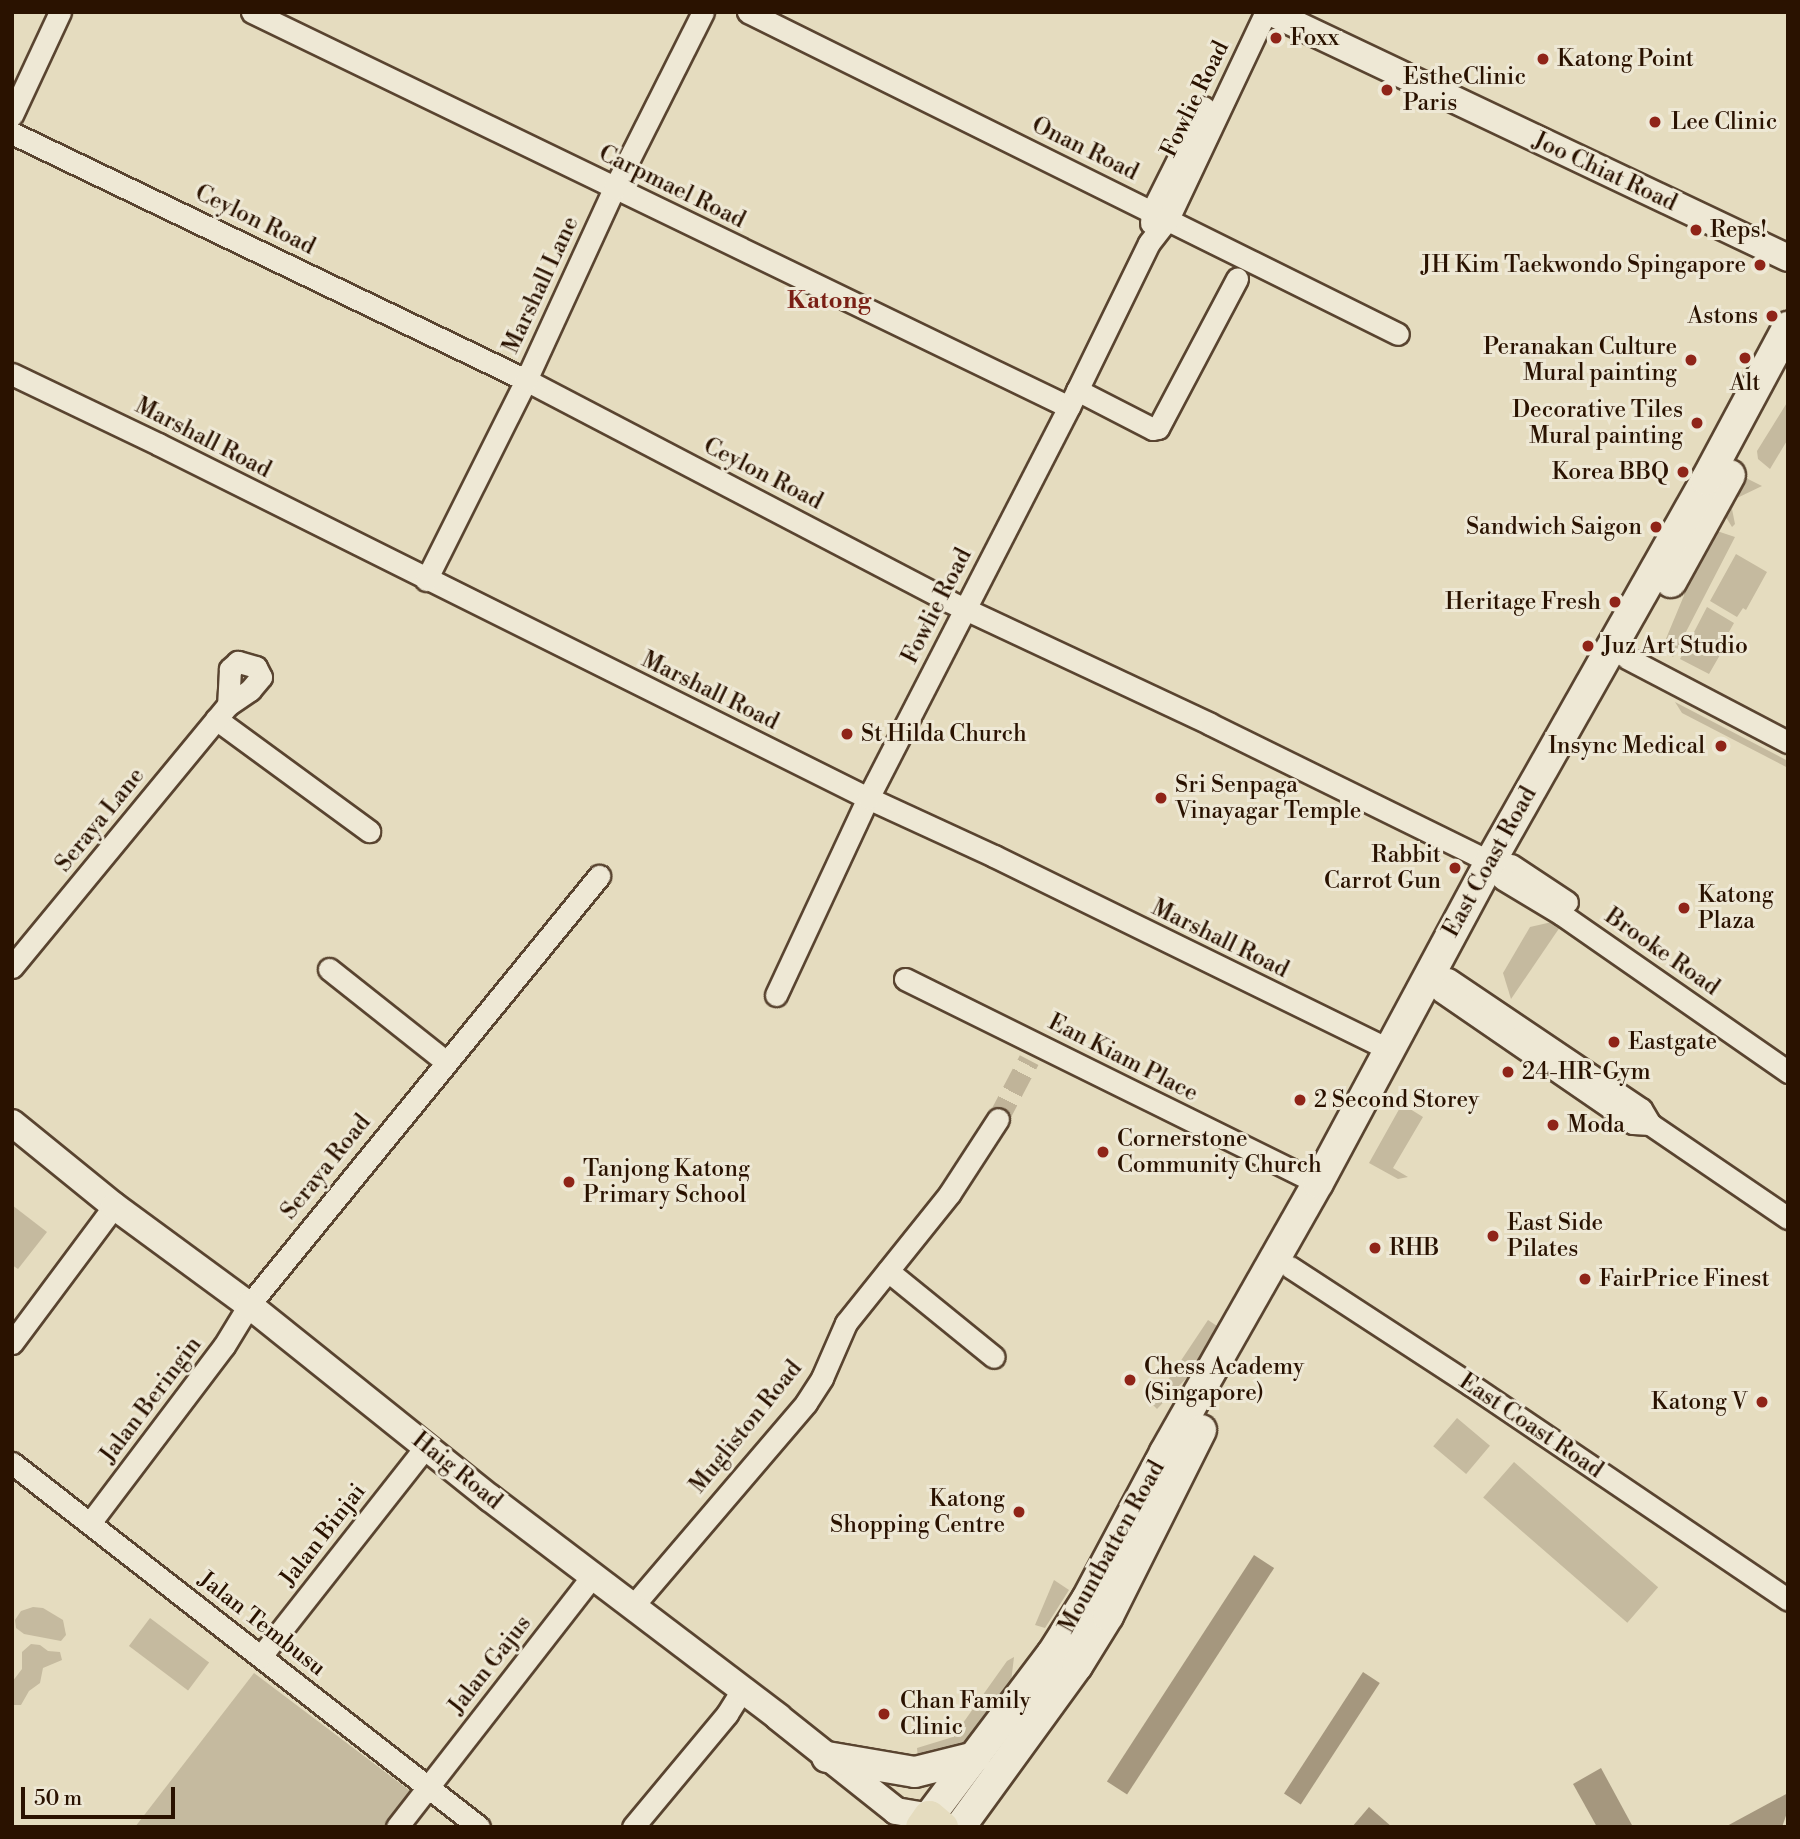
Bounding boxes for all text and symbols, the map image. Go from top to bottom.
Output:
place label: Foxx [1290,24,1339,52]
marker: Foxx [1268,30,1284,46]
street label: Fowlie Road [1155,36,1235,162]
place label: Katong Point [1557,45,1694,73]
marker: Katong Point [1535,51,1551,67]
place label: EstheClinic Paris [1403,63,1526,117]
marker: EstheClinic Paris [1377,80,1397,100]
place label: Lee Clinic [1671,108,1777,136]
street label: Onan Road [1027,111,1143,187]
marker: Lee Clinic [1645,112,1665,132]
street label: Joo Chiat Road [1529,127,1681,217]
street label: Carpmael Road [594,140,750,234]
street label: Ceylon Road [191,179,319,261]
street label: Marshall Lane [497,212,585,358]
place label: Reps! [1710,216,1767,244]
marker: Reps! [1688,222,1704,238]
place label: JH Kim Taekwondo Spingapore [1421,251,1746,279]
marker: JH Kim Taekwondo Spingapore [1752,257,1768,273]
district label: Katong [787,288,871,316]
place label: Astons [1687,302,1758,330]
marker: Astons [1764,308,1780,324]
place label: Peranakan Culture Mural painting [1483,333,1677,387]
marker: Alt [1737,350,1753,366]
marker: Peranakan Culture Mural painting [1683,352,1699,368]
place label: Alt [1730,369,1760,397]
street label: Marshall Road [130,392,276,484]
place label: Decorative Tiles Mural painting [1512,396,1683,450]
marker: Decorative Tiles Mural painting [1689,415,1705,431]
street label: Ceylon Road [699,432,827,516]
place label: Korea BBQ [1552,458,1669,486]
marker: Korea BBQ [1675,464,1691,480]
place label: Sandwich Saigon [1466,513,1642,541]
marker: Sandwich Saigon [1648,519,1664,535]
street label: Fowlie Road [896,544,978,668]
place label: Heritage Fresh [1445,588,1601,616]
marker: Heritage Fresh [1607,594,1623,610]
place label: Juz Art Studio [1602,632,1748,660]
marker: Juz Art Studio [1580,638,1596,654]
street label: Marshall Road [637,646,783,736]
place label: St Hilda Church [861,720,1027,748]
marker: St Hilda Church [839,726,855,742]
place label: Insync Medical [1548,732,1705,760]
marker: Insync Medical [1711,736,1731,756]
street label: Seraya Lane [50,762,150,878]
place label: Sri Senpaga Vinayagar Temple [1175,771,1361,825]
street label: East Coast Road [1437,782,1543,942]
marker: Sri Senpaga Vinayagar Temple [1153,790,1169,806]
place label: Rabbit Carrot Gun [1324,841,1441,895]
marker: Rabbit Carrot Gun [1447,860,1463,876]
place label: Katong Plaza [1698,881,1774,935]
street label: Marshall Road [1147,894,1293,984]
marker: Katong Plaza [1676,900,1692,916]
street label: Brooke Road [1600,902,1724,1002]
street label: Ean Kiam Place [1044,1008,1202,1108]
place label: Eastgate [1628,1028,1717,1056]
marker: Eastgate [1606,1034,1622,1050]
place label: 24-HR-Gym [1522,1058,1651,1086]
marker: 24-HR-Gym [1500,1064,1516,1080]
place label: 2 Second Storey [1314,1086,1479,1114]
marker: 2 Second Storey [1292,1092,1308,1108]
street label: Seraya Road [275,1109,377,1225]
place label: Moda [1567,1111,1625,1139]
marker: Moda [1545,1117,1561,1133]
place label: Cornerstone Community Church [1117,1125,1322,1179]
marker: Cornerstone Community Church [1095,1144,1111,1160]
place label: Tanjong Katong Primary School [583,1155,750,1209]
marker: Tanjong Katong Primary School [561,1174,577,1190]
place label: East Side Pilates [1507,1209,1603,1263]
marker: East Side Pilates [1485,1228,1501,1244]
place label: RHB [1389,1234,1439,1262]
marker: RHB [1367,1240,1383,1256]
place label: FairPrice Finest [1599,1265,1770,1293]
marker: FairPrice Finest [1577,1271,1593,1287]
street label: Jalan Beringin [95,1331,207,1469]
place label: Chess Academy (Singapore) [1144,1353,1304,1407]
street label: Mugliston Road [684,1355,808,1499]
street label: East Coast Road [1454,1368,1608,1484]
marker: Chess Academy (Singapore) [1122,1372,1138,1388]
place label: Katong V [1651,1388,1748,1416]
marker: Katong V [1754,1394,1770,1410]
street label: Haig Road [406,1426,508,1516]
street label: Mountbatten Road [1053,1456,1171,1638]
street label: Jalan Binjai [274,1478,372,1592]
place label: Katong Shopping Centre [830,1485,1005,1539]
marker: Katong Shopping Centre [1011,1504,1027,1520]
street label: Jalan Tembusu [193,1566,331,1682]
street label: Jalan Gajus [443,1610,537,1720]
place label: Chan Family Clinic [900,1687,1031,1741]
marker: Chan Family Clinic [874,1704,894,1724]
scale bar [24,1772,178,1816]
text: 50 m [34,1786,82,1812]

